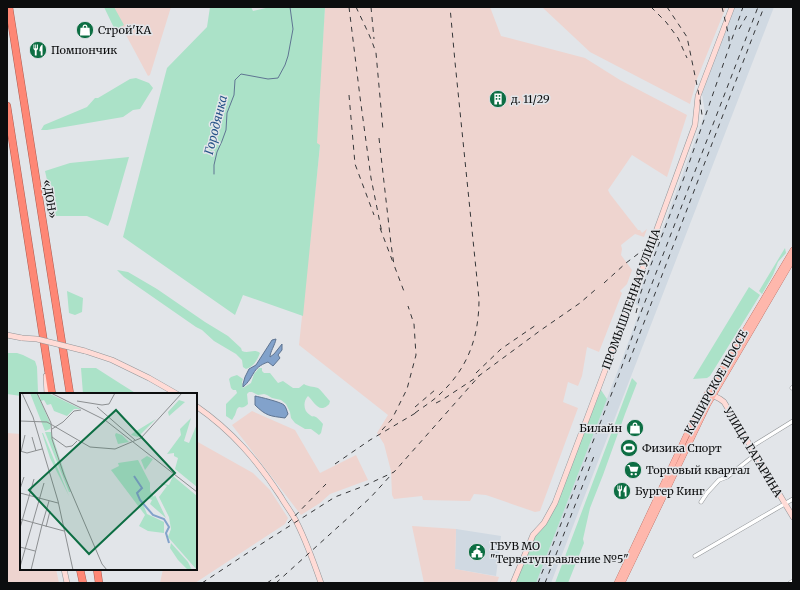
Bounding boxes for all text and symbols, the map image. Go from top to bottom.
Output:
shop icon: Строй'КА [75,20,95,40]
place label: Строй'КА [98,23,152,37]
restaurant icon: Помпончик [28,40,48,60]
place label: Помпончик [51,43,117,57]
building icon: д. 11/29 [488,89,508,109]
place label: д. 11/29 [510,92,550,106]
water label: Городянка [201,93,230,156]
street label: «ДОН» [40,179,60,219]
street label: ПРОМЫШЛЕННАЯ УЛИЦА [599,226,663,371]
street label: КАШИРСКОЕ ШОССЕ [681,327,751,437]
inset map [20,393,197,570]
street label: УЛИЦА ГАГАРИНА [720,404,785,500]
shop icon: Билайн [625,418,645,438]
place label: Билайн [579,421,622,435]
sports icon: Физика Спорт [619,438,639,458]
place label: Физика Спорт [642,441,722,455]
supermarket icon: Торговый квартал [623,460,643,480]
place label: Торговый квартал [646,463,750,477]
restaurant icon: Бургер Кинг [612,481,632,501]
place label: Бургер Кинг [635,484,705,498]
place label: ГБУВ МО "Терветуправление №5" [490,539,629,566]
public building icon: ГБУВ МО "Терветуправление №5" [467,542,487,562]

